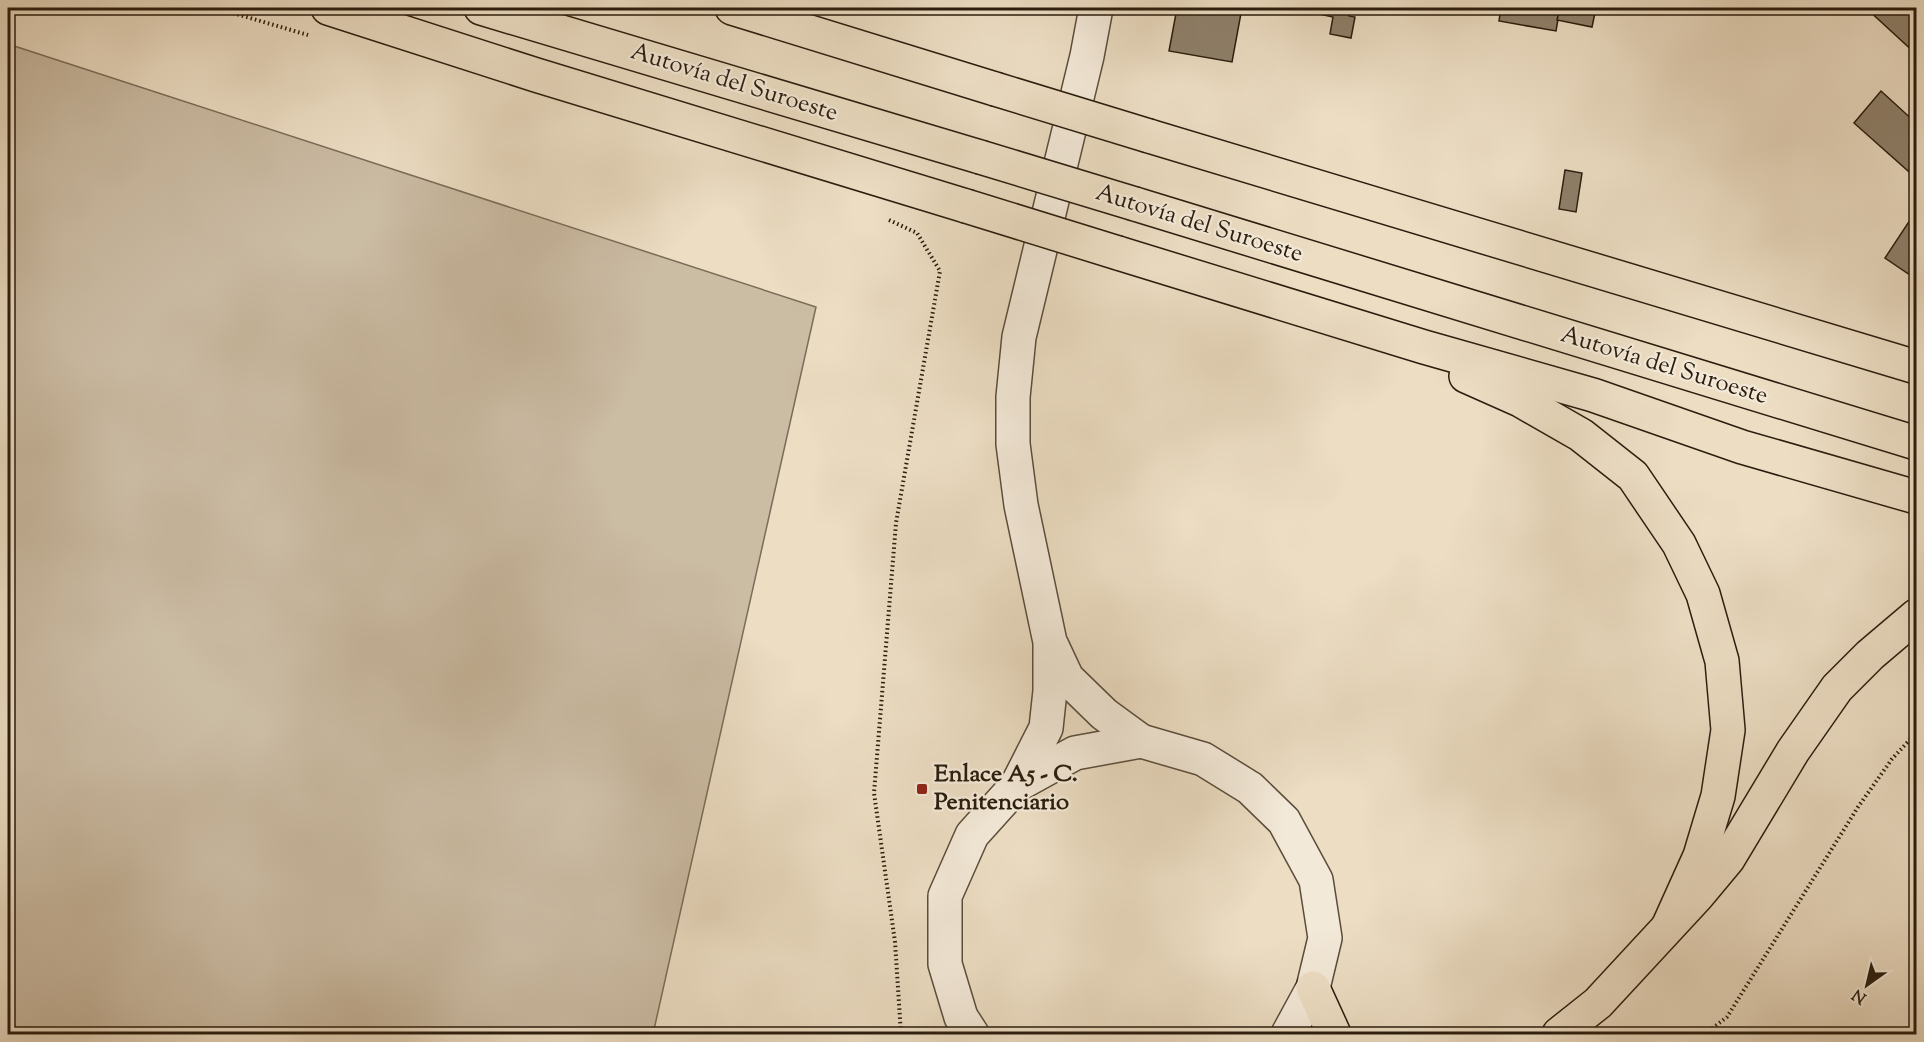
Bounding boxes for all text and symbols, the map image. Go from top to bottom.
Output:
street label: Autovía del Suroeste [626,35,842,131]
street label: Autovía del Suroeste [1091,176,1307,272]
street label: Autovía del Suroeste [1556,318,1772,414]
place label: Enlace A5 - C. Penitenciario [934,758,1078,820]
marker: Enlace A5 - C. Penitenciario [915,782,929,796]
north arrow [1837,955,1897,1015]
text: N [1848,982,1872,1008]

